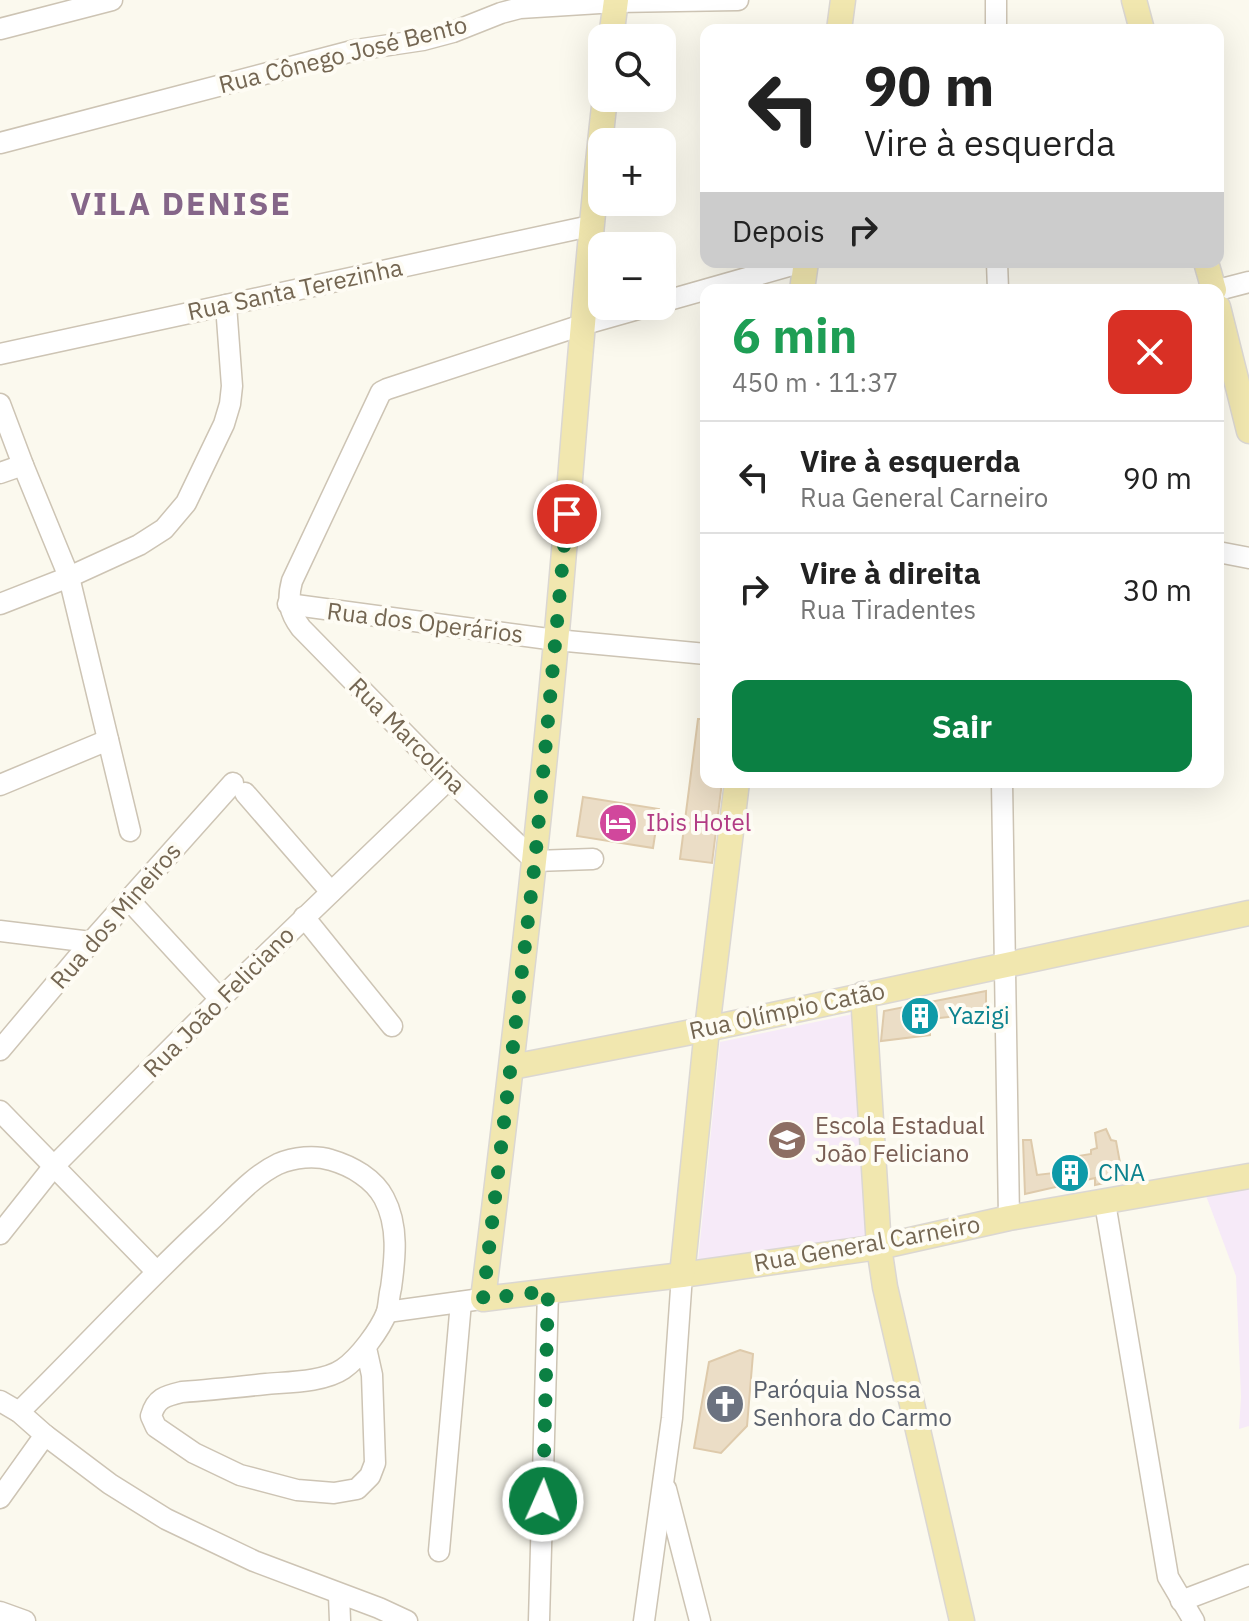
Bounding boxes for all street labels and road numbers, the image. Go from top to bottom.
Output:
street label: Rua Cônego José Bento [215,8,470,100]
street label: Rua Santa Terezinha [184,251,405,327]
street label: Rua dos Operários [325,594,525,650]
street label: Rua Marcolina [342,670,473,801]
street label: Rua dos Mineiros [43,835,188,995]
street label: Rua João Feliciano [136,919,301,1084]
street label: Rua Olímpio Catão [686,974,888,1046]
street label: Rua General Carneiro [751,1207,983,1279]

